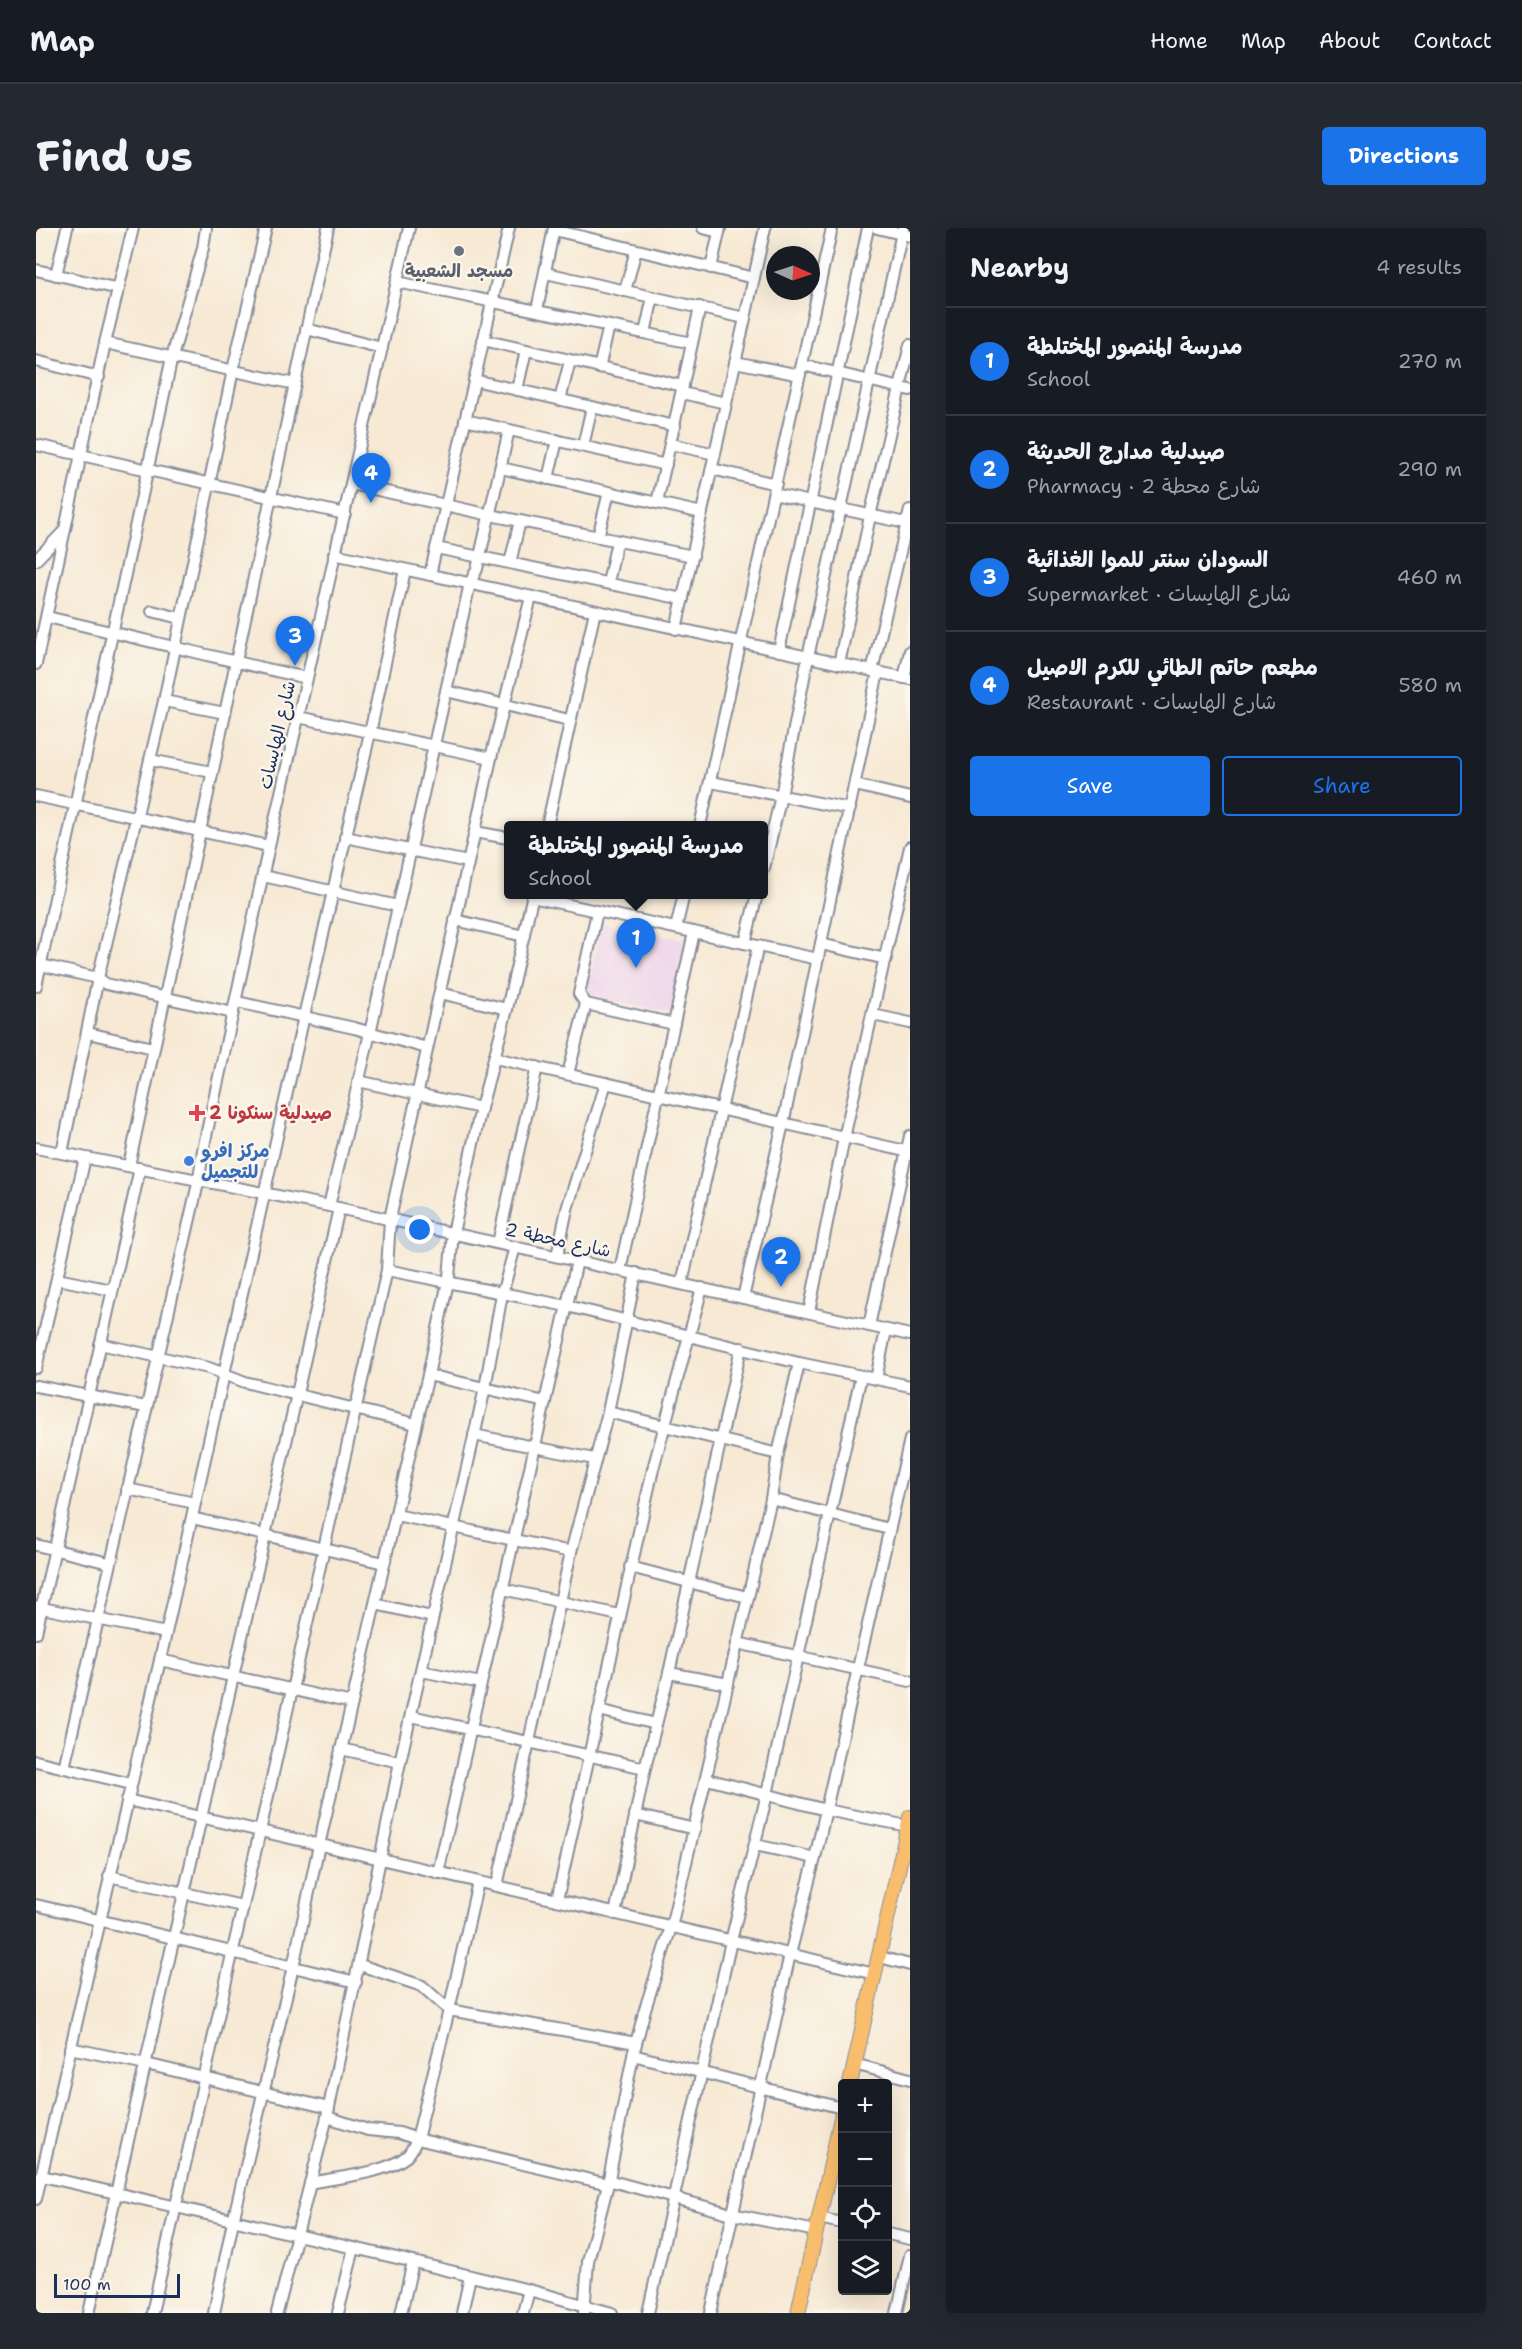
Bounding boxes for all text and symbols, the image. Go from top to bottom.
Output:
text: Map [30,22,95,60]
text: Home [1150,27,1208,55]
text: Map [1241,27,1286,55]
text: About [1319,27,1380,55]
text: Contact [1413,27,1492,55]
button: Directions [1322,127,1486,185]
text: Find us [36,128,193,184]
marker: مسجد الشعبية [452,244,466,258]
north arrow [766,246,820,300]
text: Nearby [970,250,1069,285]
text: 4 results [1376,254,1462,280]
place label: مسجد الشعبية [405,259,513,283]
text: مدرسة المنصور المختلطة [1027,332,1242,361]
text: 1 [985,348,994,374]
text: 270 m [1398,348,1462,374]
text: School [1027,366,1090,392]
text: صيدلية مدارج الحديثة [1027,437,1225,466]
pin: 4 [352,454,390,503]
text: 2 [983,456,997,482]
text: 290 m [1397,456,1462,482]
text: Pharmacy · شارع محطة 2 [1027,473,1261,499]
text: السودان سنتر للموا الغذائية [1027,545,1268,574]
text: 3 [983,564,997,590]
text: 460 m [1397,564,1462,590]
text: Supermarket · شارع الهايسات [1027,581,1291,607]
pin: 3 [276,616,314,666]
text: مطعم حاتم الطائي للكرم الاصيل [1027,653,1318,682]
text: 4 [983,672,997,698]
text: 580 m [1399,672,1462,698]
street label: شارع الهايسات [253,678,301,792]
text: Restaurant · شارع الهايسات [1027,689,1276,715]
button: Save [970,756,1210,816]
button: Share [1222,756,1462,816]
popup [504,821,768,899]
text: مدرسة المنصور المختلطة [528,831,744,860]
text: School [528,865,591,891]
pin: 1 [616,918,656,968]
place label: صيدلية سنكونا 2 [209,1101,332,1125]
marker: صيدلية سنكونا 2 [190,1106,204,1120]
place label: مركز افرو للتجميل [200,1139,270,1184]
marker: مركز افرو للتجميل [182,1154,196,1168]
your location [405,1215,434,1244]
street label: شارع محطة 2 [503,1217,613,1263]
pin: 2 [762,1238,800,1287]
map controls [838,2079,892,2295]
button: + [838,2079,892,2133]
button: − [838,2133,892,2187]
button: locate [838,2187,892,2241]
button: layers [838,2241,892,2295]
scale bar [54,2271,180,2298]
text: 100 m [63,2274,111,2295]

